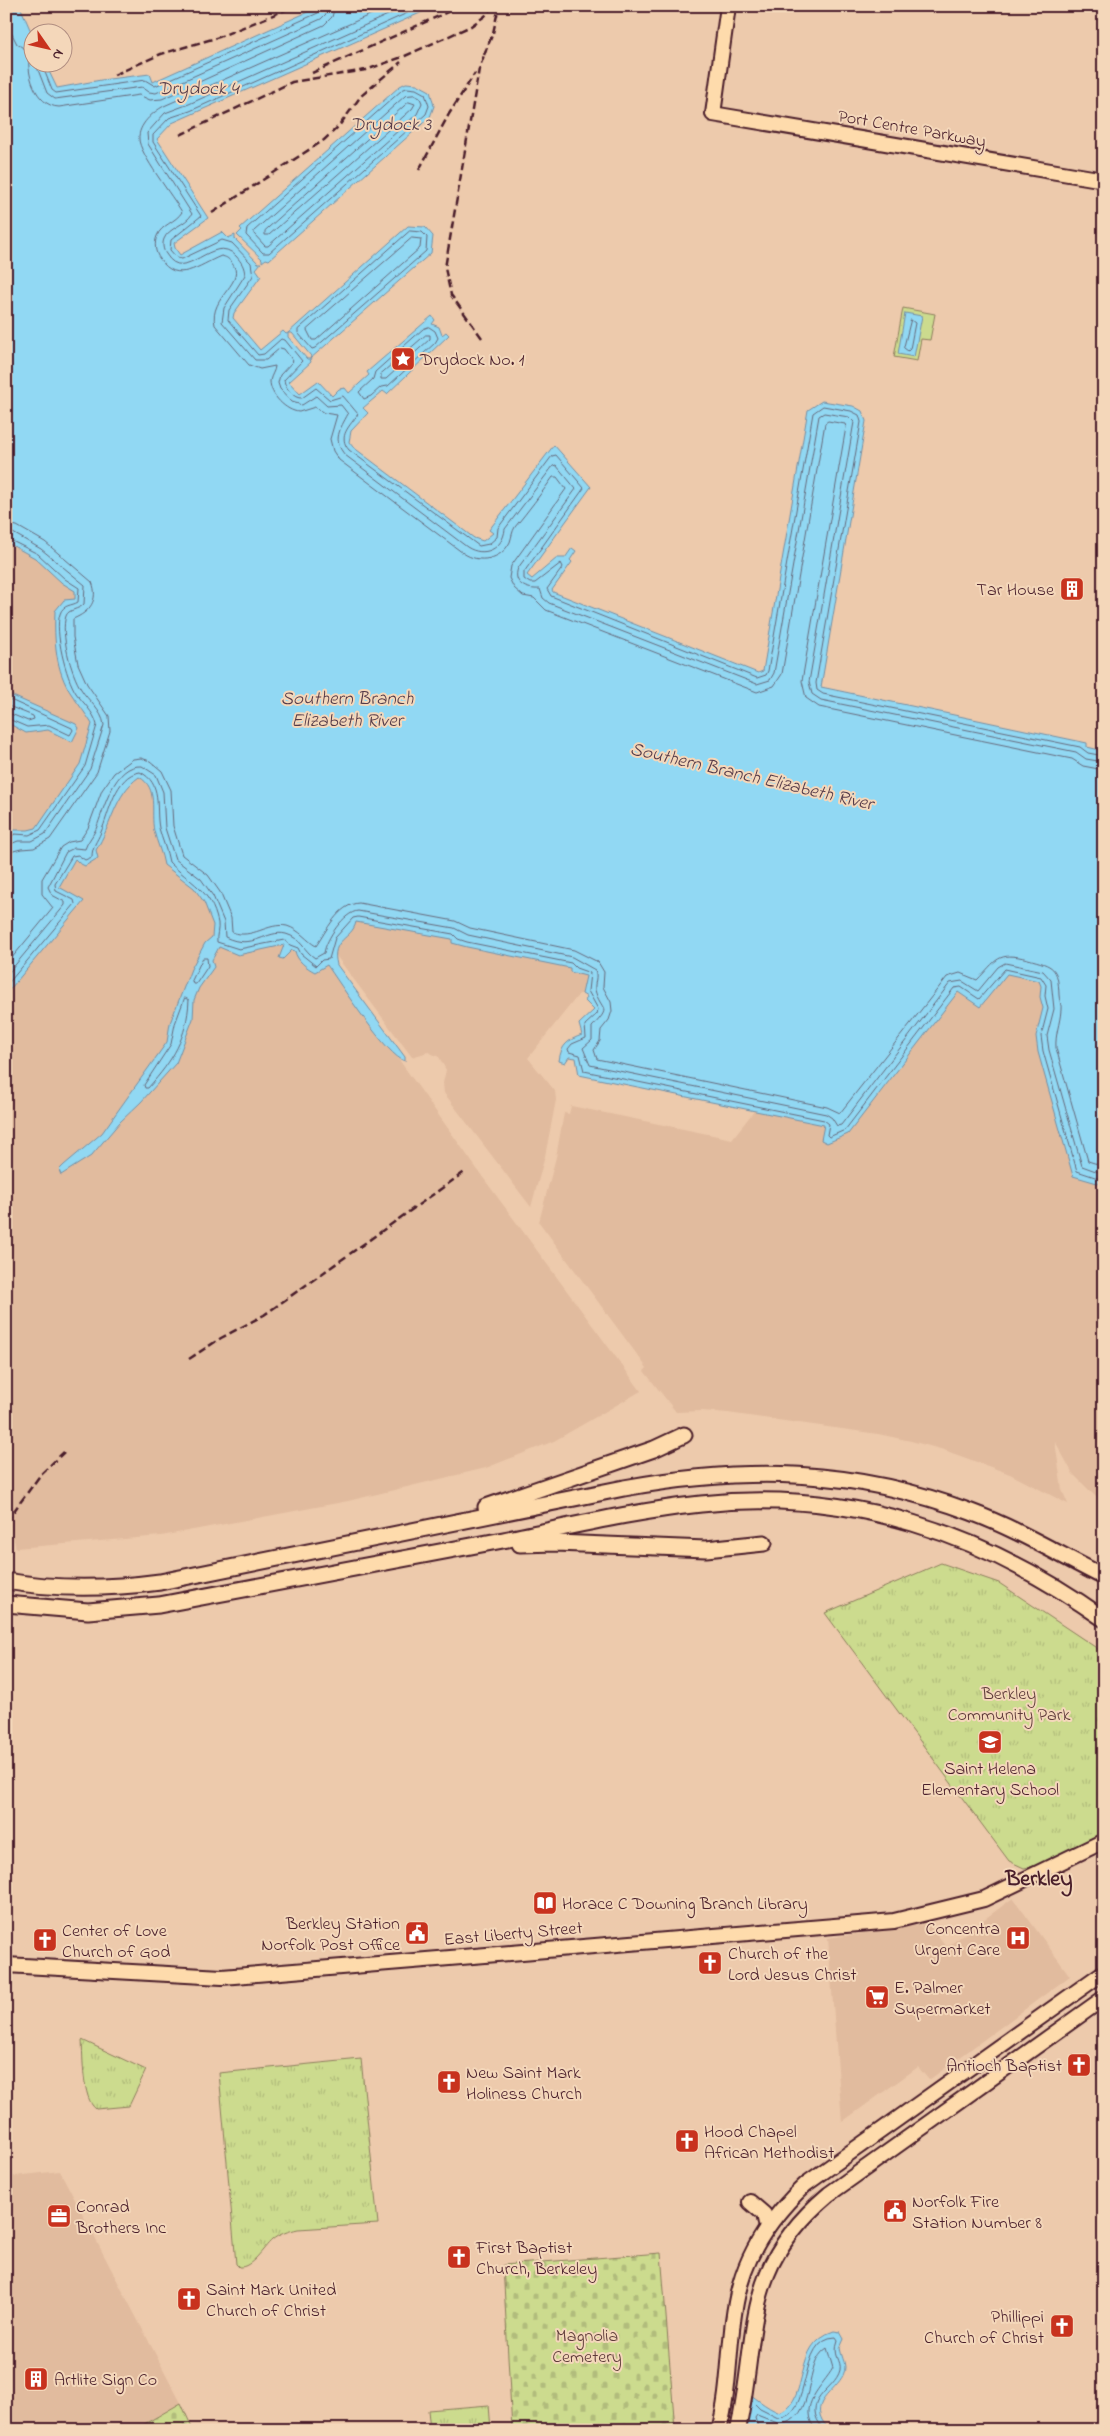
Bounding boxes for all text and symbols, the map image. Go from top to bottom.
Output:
north arrow [22,22,72,72]
text: N [46,45,69,64]
water label: Drydock 4 [158,76,241,103]
street label: Port Centre Parkway [836,104,988,156]
water label: Drydock 3 [351,112,433,139]
place icon: Drydock No. 1 [390,346,416,372]
place label: Drydock No. 1 [419,348,525,374]
building icon: Tar House [1059,576,1085,602]
place label: Tar House [977,578,1055,604]
water label: Southern Branch Elizabeth River [281,686,414,735]
water label: Southern Branch Elizabeth River [627,736,878,819]
park label: Berkley Community Park [948,1682,1070,1729]
school or university icon: Saint Helena Elementary School [977,1729,1003,1755]
place label: Saint Helena Elementary School [921,1757,1059,1804]
district label: Berkley [1005,1864,1072,1897]
library icon: Horace C Downing Branch Library [532,1890,558,1916]
place label: Horace C Downing Branch Library [562,1892,808,1919]
place label: Berkley Station Norfolk Post Office [261,1912,401,1959]
street label: East Liberty Street [443,1916,584,1954]
place label: Concentra Urgent Care [914,1917,1001,1965]
place label: Center of Love Church of God [62,1919,170,1966]
public building icon: Berkley Station Norfolk Post Office [404,1920,430,1946]
hospital icon: Concentra Urgent Care [1005,1925,1031,1951]
church icon: Center of Love Church of God [32,1927,58,1953]
place label: Church of the Lord Jesus Christ [728,1942,857,1989]
church icon: Church of the Lord Jesus Christ [697,1950,723,1976]
place label: E. Palmer Supermarket [894,1976,991,2023]
supermarket icon: E. Palmer Supermarket [864,1984,890,2010]
church icon: Antioch Baptist [1066,2052,1092,2078]
place label: Antioch Baptist [946,2054,1062,2080]
place label: New Saint Mark Holiness Church [466,2061,582,2108]
church icon: New Saint Mark Holiness Church [436,2069,462,2095]
place label: Hood Chapel African Methodist [704,2120,834,2167]
church icon: Hood Chapel African Methodist [674,2128,700,2154]
place label: Norfolk Fire Station Number 8 [912,2190,1042,2237]
place label: Conrad Brothers Inc [75,2195,166,2242]
public building icon: Norfolk Fire Station Number 8 [882,2198,908,2224]
office icon: Conrad Brothers Inc [46,2203,72,2229]
place label: First Baptist Church, Berkeley [475,2236,597,2283]
church icon: First Baptist Church, Berkeley [446,2244,472,2270]
place label: Saint Mark United Church of Christ [206,2278,336,2325]
church icon: Saint Mark United Church of Christ [176,2286,202,2312]
place label: Phillippi Church of Christ [924,2305,1044,2352]
church icon: Phillippi Church of Christ [1049,2313,1075,2339]
park label: Magnolia Cemetery [552,2324,622,2371]
building icon: Artlite Sign Co [23,2366,49,2392]
place label: Artlite Sign Co [54,2368,157,2395]

